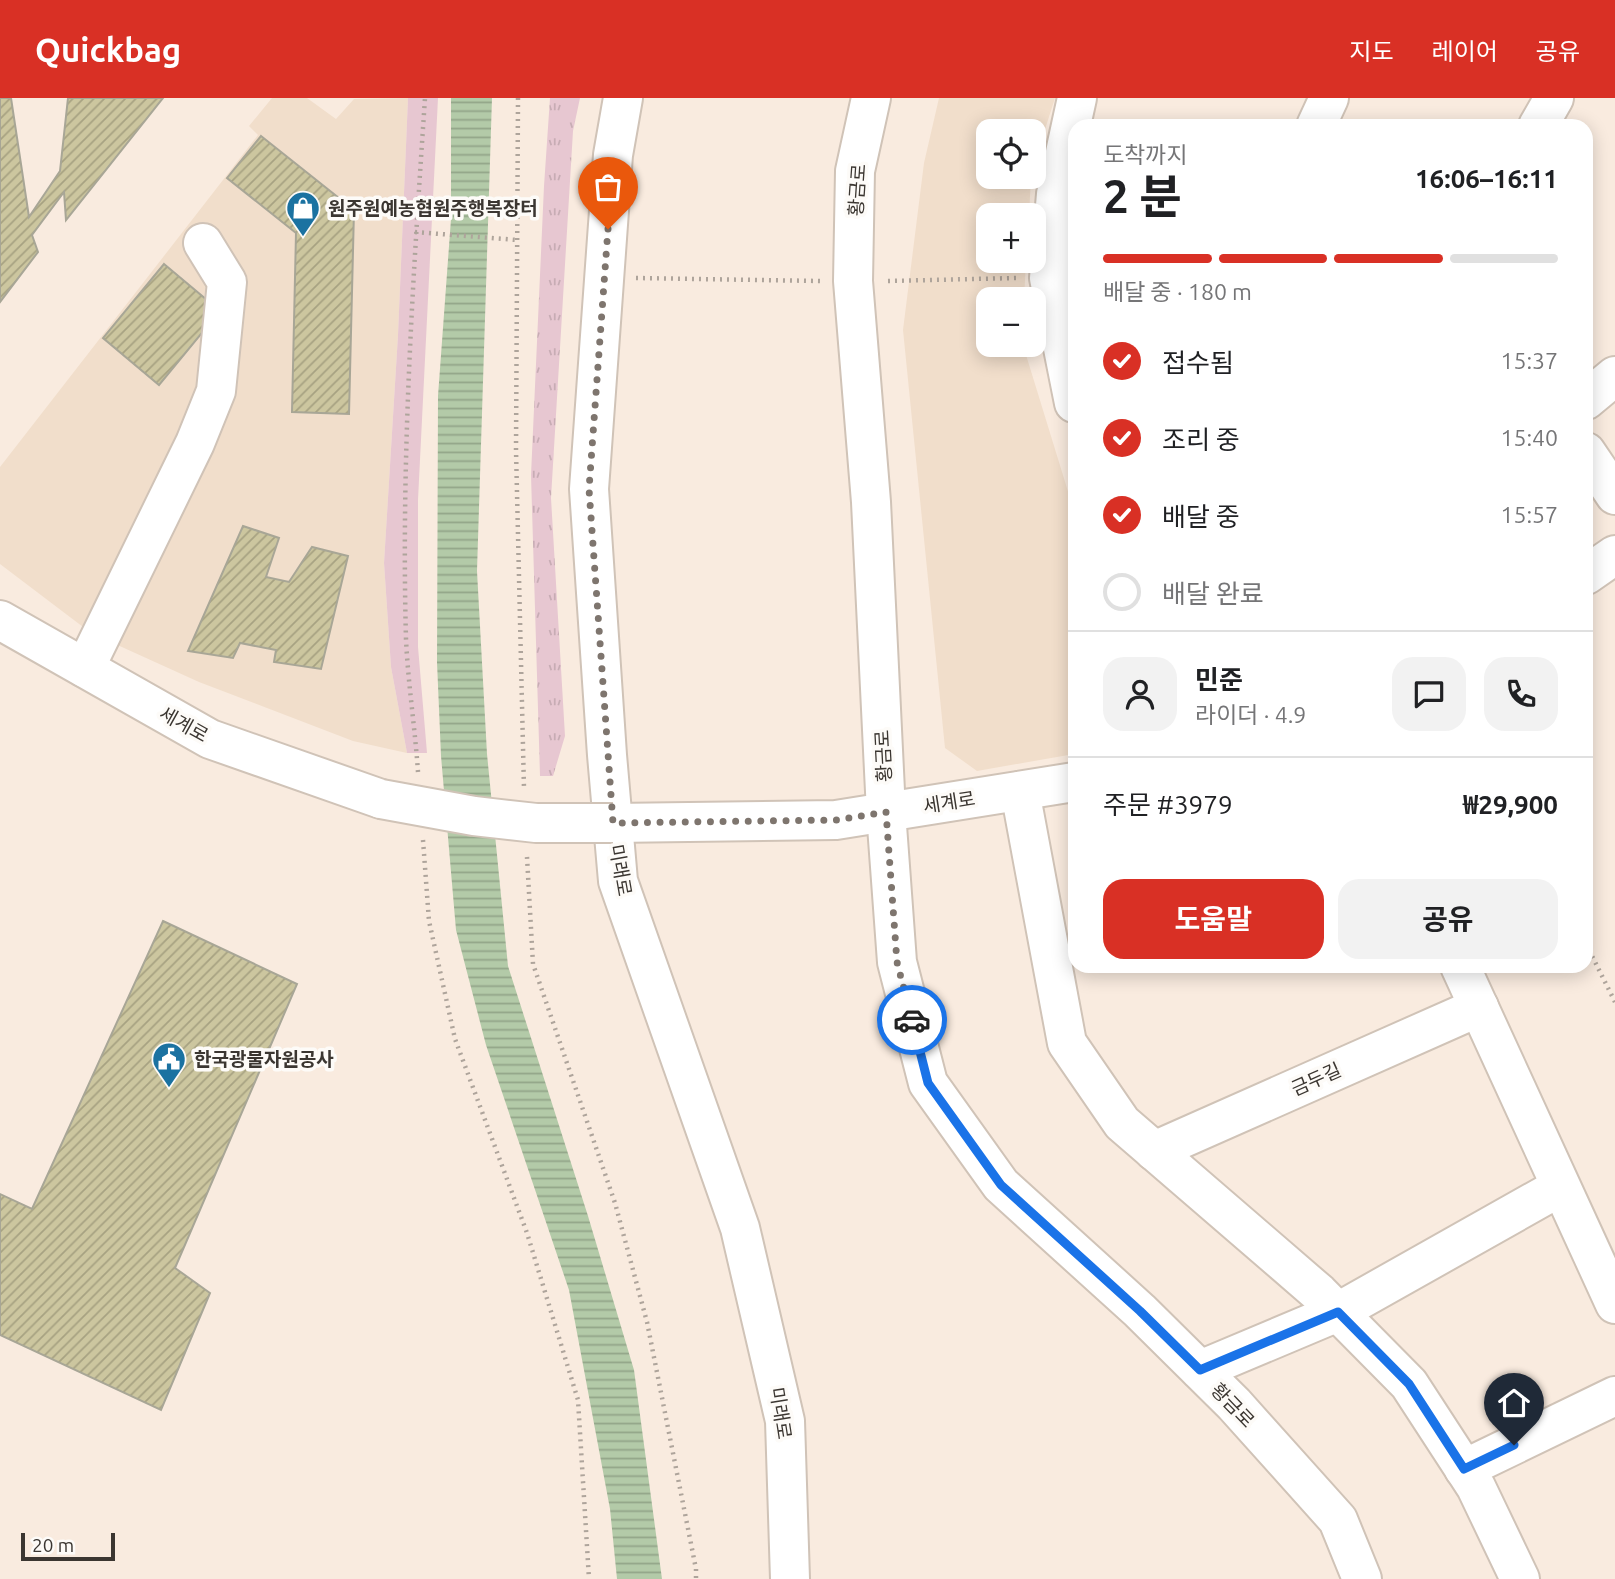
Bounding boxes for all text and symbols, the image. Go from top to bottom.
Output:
text: Quickbag [35,31,181,68]
text: 지도 [1349,38,1394,65]
text: 레이어 [1432,38,1498,65]
text: 공유 [1536,38,1580,65]
map controls [976,119,1046,357]
button: locate [976,119,1046,189]
text: 도착까지 [1103,142,1188,167]
pin [578,157,638,229]
street label: 황금로 [844,163,870,217]
text: 16:06–16:11 [1415,164,1558,193]
icon: bag [589,168,627,206]
text: 2 분 [1103,170,1182,222]
shop icon: 원주원예농협원주행복장터 [284,189,322,238]
place label: 원주원예농협원주행복장터 [328,197,538,219]
button: + [976,203,1046,273]
text: 배달 중 · 180 m [1103,279,1252,304]
button: − [976,287,1046,357]
icon: check [1103,342,1141,380]
text: 접수됨 [1162,348,1234,377]
text: 15:37 [1500,348,1558,373]
icon: check [1103,419,1141,457]
text: 조리 중 [1162,425,1240,454]
text: 15:40 [1500,425,1558,450]
icon: check [1103,496,1141,534]
text: 배달 중 [1162,502,1240,531]
text: 15:57 [1500,502,1558,527]
text: 배달 완료 [1162,579,1264,608]
button: person [1103,657,1177,731]
button: chat [1392,657,1466,731]
button: phone [1484,657,1558,731]
text: 민준 [1195,665,1243,694]
street label: 세계로 [156,702,212,746]
text: 라이더 · 4.9 [1195,702,1306,727]
street label: 황금로 [871,729,895,783]
street label: 세계로 [921,787,977,817]
text: 주문 #3979 [1103,790,1233,819]
text: ₩29,900 [1463,790,1558,819]
street label: 미래로 [606,842,636,898]
button: 도움말 [1103,879,1324,959]
button: 공유 [1338,879,1558,959]
courier [877,985,947,1055]
icon: car [893,1001,931,1039]
public building icon: 한국광물자원공사 [150,1040,188,1089]
place label: 한국광물자원공사 [194,1048,334,1070]
street label: 금두길 [1288,1058,1344,1100]
pin [1484,1373,1544,1445]
street label: 황금로 [1207,1378,1259,1432]
icon: home [1495,1384,1533,1422]
street label: 미래로 [766,1385,796,1441]
scale bar [21,1530,116,1562]
text: 20 m [32,1534,74,1556]

